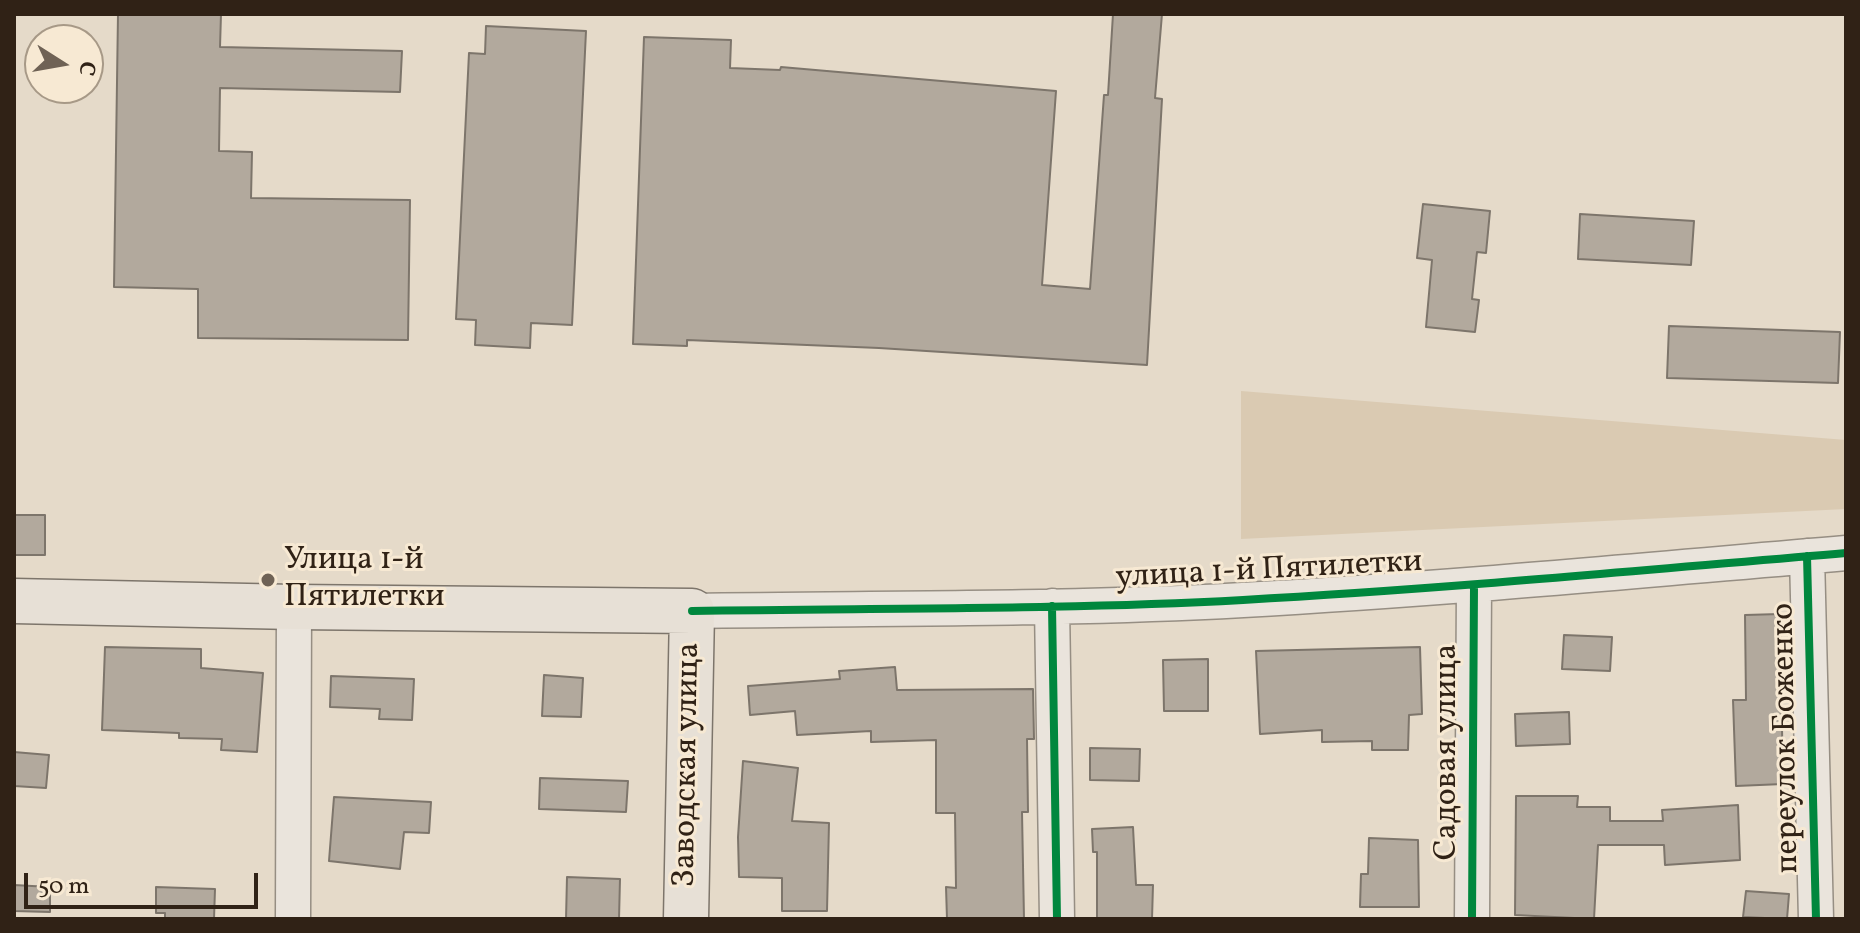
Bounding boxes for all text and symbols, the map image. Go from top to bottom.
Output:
north arrow [24,24,104,104]
text: С [70,58,103,78]
place label: Улица 1-й Пятилетки [284,543,445,618]
street label: улица 1-й Пятилетки [1115,545,1423,599]
marker: Улица 1-й Пятилетки [259,571,277,589]
street label: переулок Боженко [1766,602,1810,874]
street label: Заводская улица [668,642,710,888]
street label: Садовая улица [1430,644,1468,860]
scale bar [28,857,262,907]
text: 50 m [38,870,90,904]

